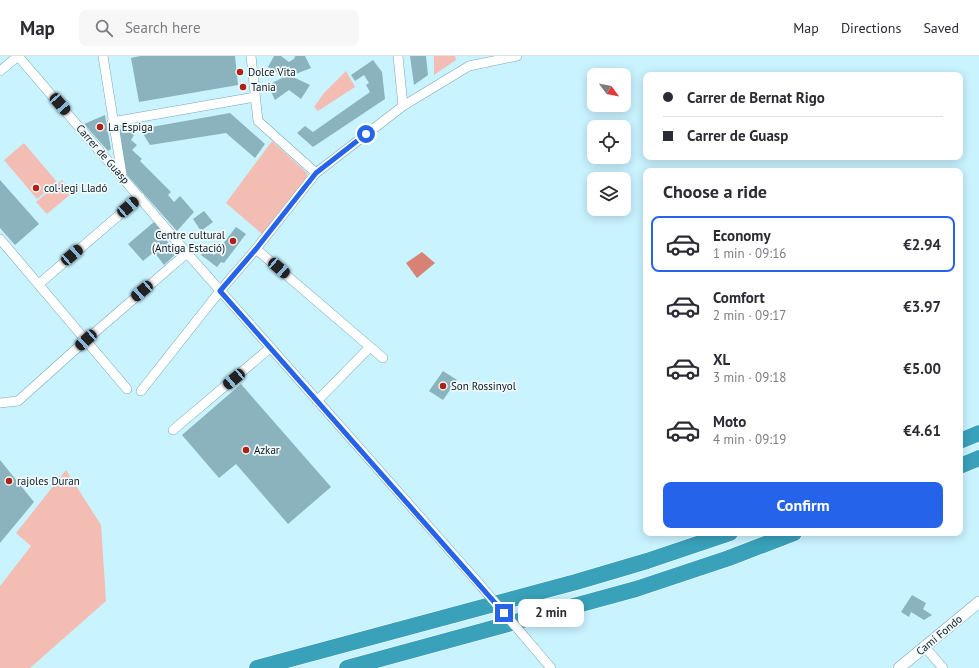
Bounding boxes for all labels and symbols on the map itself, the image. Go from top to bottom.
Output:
place label: Dolce Vita [248,65,296,79]
marker: Dolce Vita [235,67,245,77]
north arrow [587,68,631,112]
place label: Tania [251,80,276,94]
marker: Tania [238,82,248,92]
car [48,91,72,117]
place label: La Espiga [108,120,153,134]
street label: Carrer de Guasp [73,121,133,187]
marker: La Espiga [95,122,105,132]
route start [357,125,375,143]
place label: col·legi Lladó [44,181,107,195]
marker: col·legi Lladó [31,183,41,193]
car [115,195,141,219]
place label: Centre cultural (Antiga Estació) [152,228,226,255]
marker: Centre cultural (Antiga Estació) [228,236,238,246]
car [59,243,85,267]
car [266,256,292,280]
car [129,279,155,303]
car [73,328,99,352]
car [221,367,247,391]
place label: Son Rossinyol [451,379,517,393]
marker: Son Rossinyol [438,381,448,391]
place label: Azkar [254,443,280,457]
marker: Azkar [241,445,251,455]
place label: rajoles Duran [17,474,80,488]
marker: rajoles Duran [4,476,14,486]
callout: 2 min [518,599,584,627]
route end [495,604,513,622]
street label: Camí Fondo [913,612,965,658]

